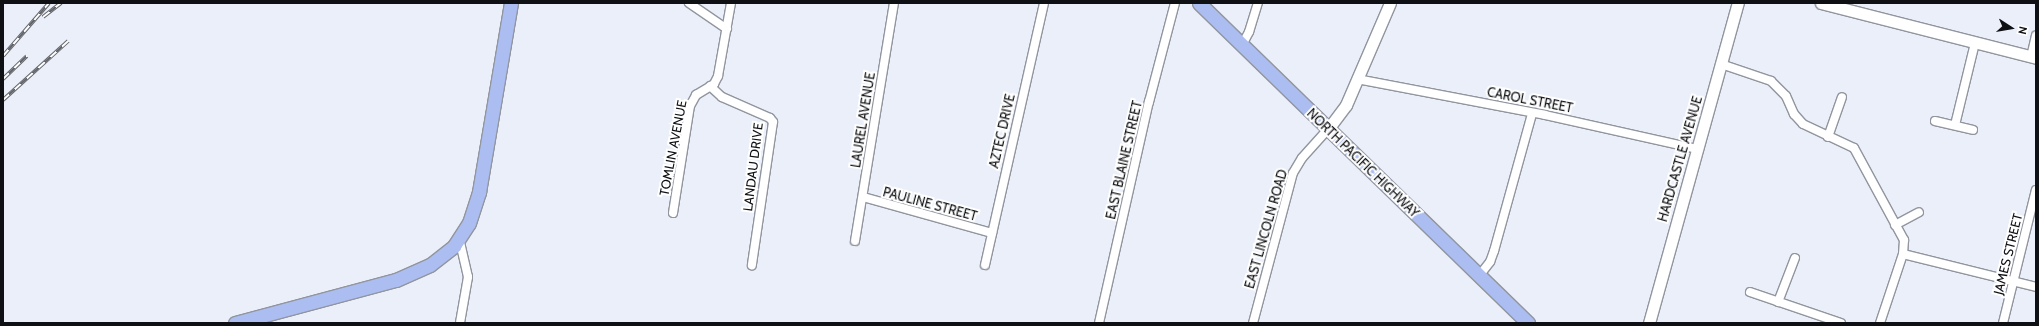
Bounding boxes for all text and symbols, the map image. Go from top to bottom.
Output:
north arrow [1991,8,2031,48]
text: N [2015,25,2030,36]
street label: LAUREL AVENUE [848,71,878,169]
street label: CAROL STREET [1486,84,1574,116]
street label: AZTEC DRIVE [986,92,1018,170]
street label: HARDCASTLE AVENUE [1655,94,1705,224]
street label: TOMLIN AVENUE [656,99,690,197]
street label: EAST BLAINE STREET [1103,99,1145,221]
street label: NORTH PACIFIC HIGHWAY [1304,105,1422,221]
street label: LANDAU DRIVE [740,122,766,212]
street label: EAST LINCOLN ROAD [1242,168,1290,290]
street label: PAULINE STREET [881,184,979,224]
street label: JAMES STREET [1990,212,2026,296]

